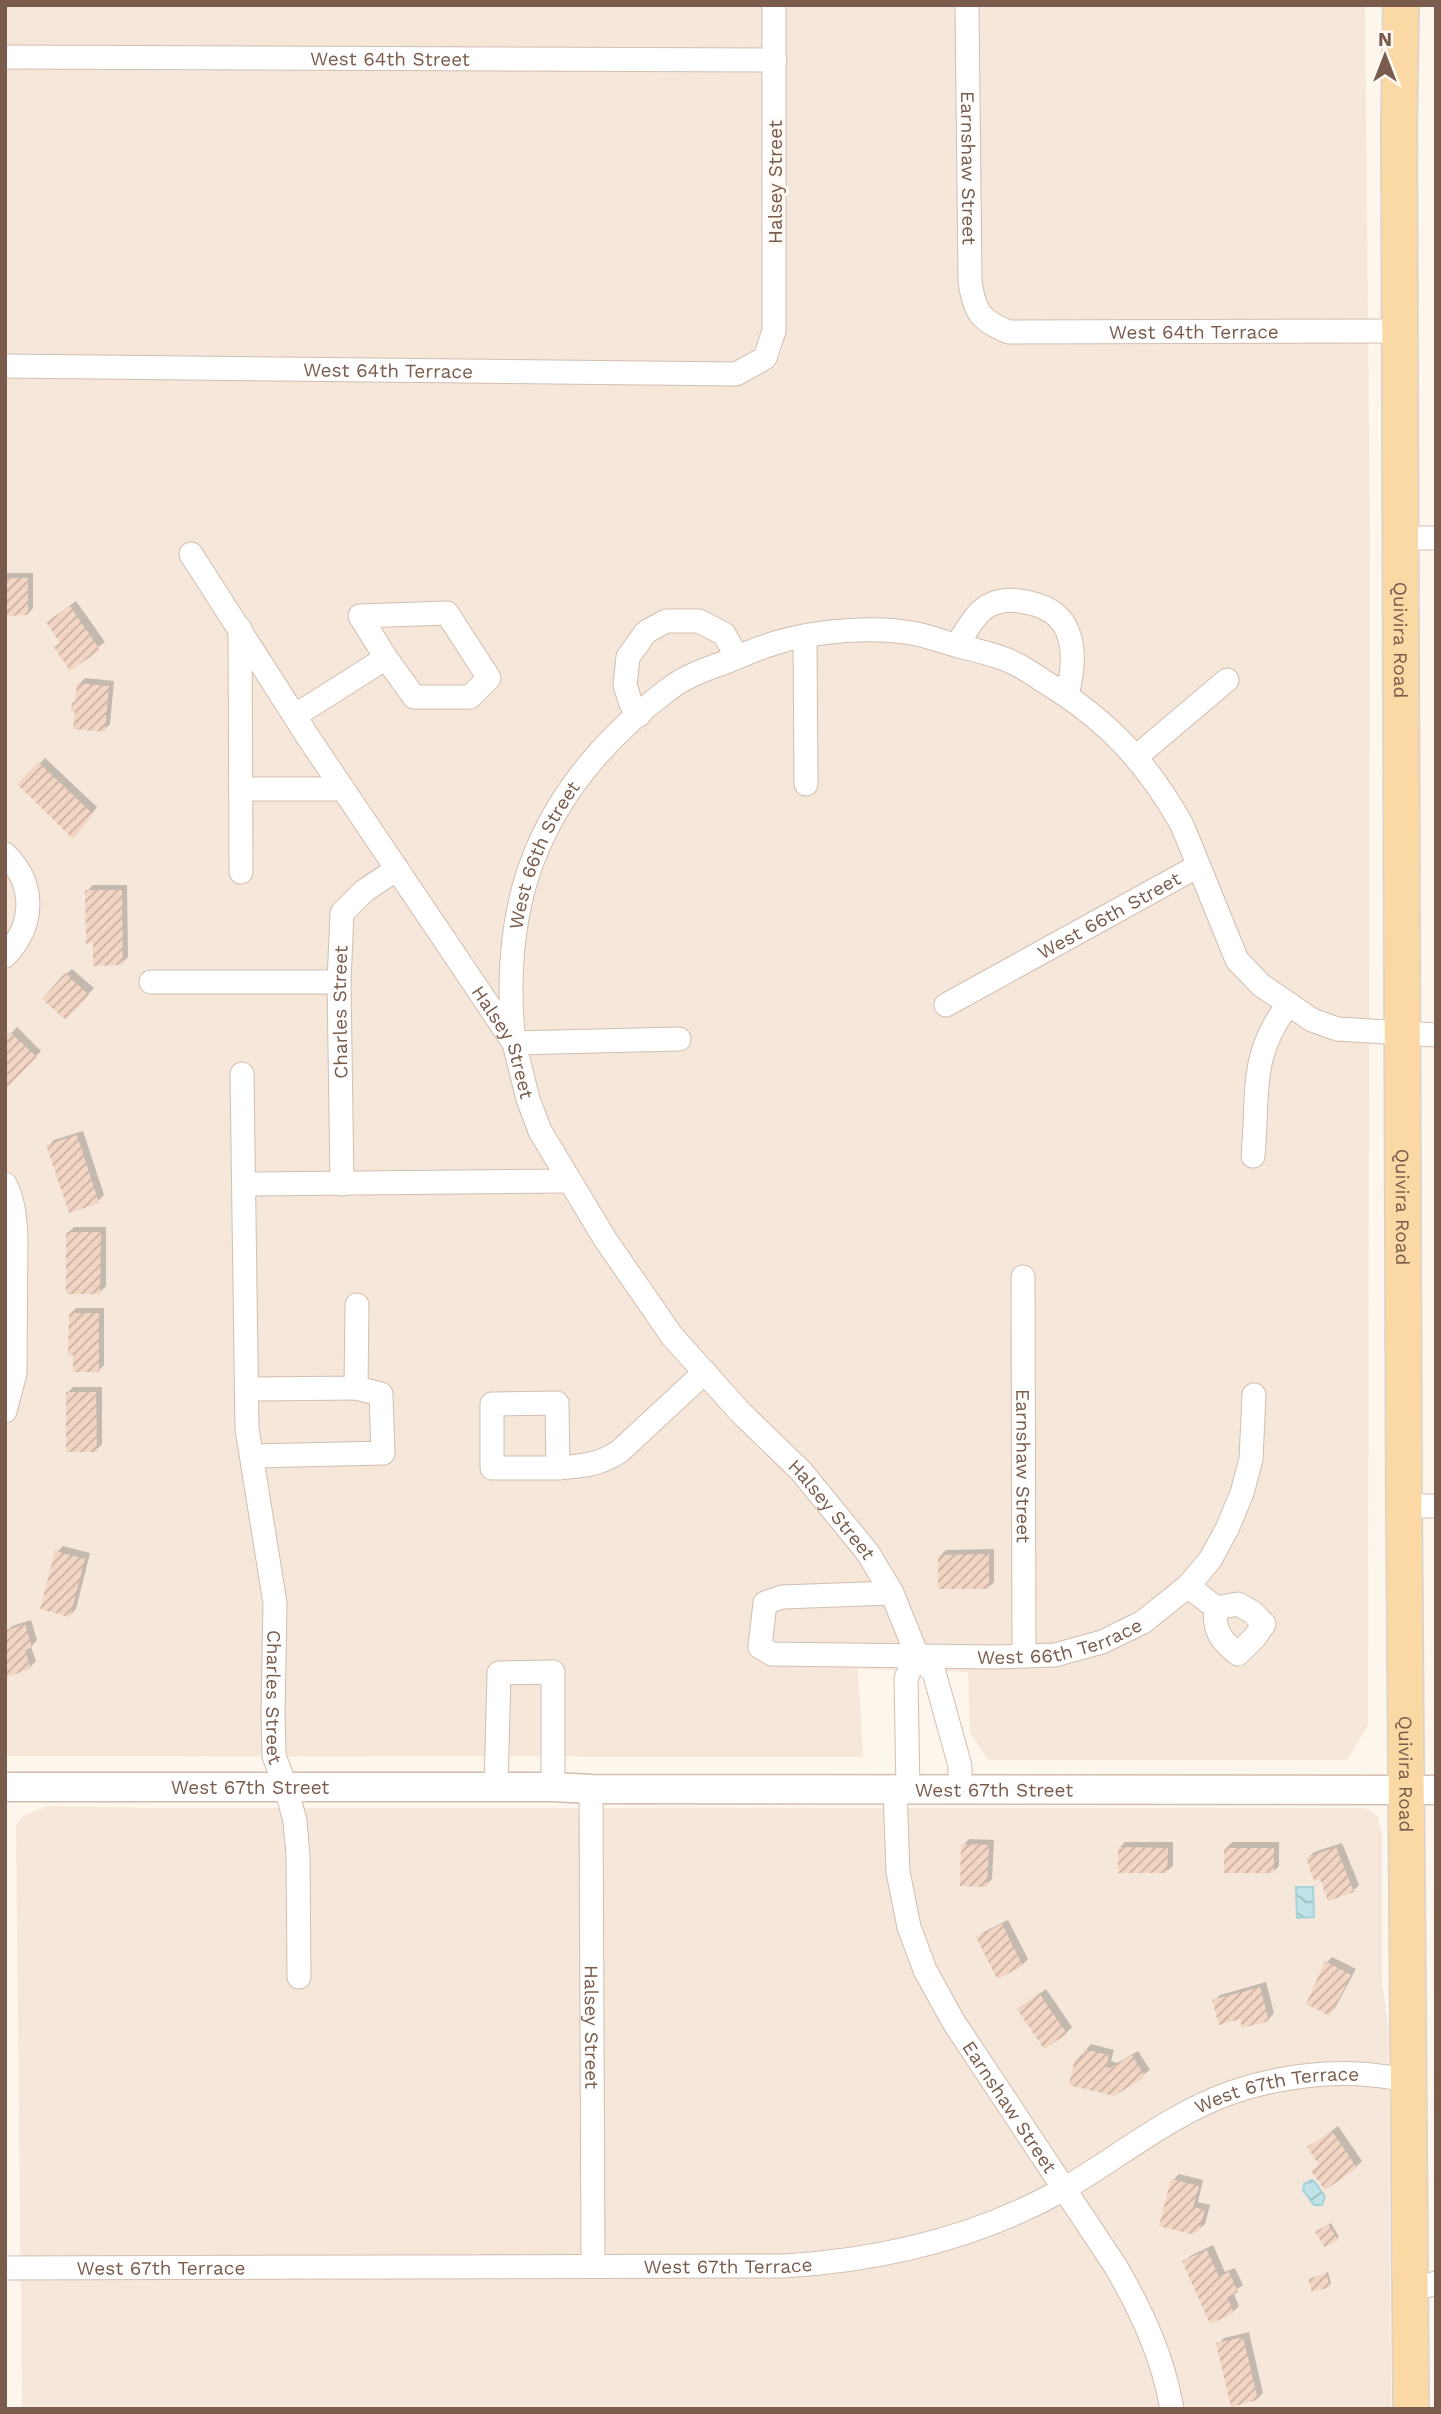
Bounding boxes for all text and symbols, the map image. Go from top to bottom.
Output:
north arrow [1350,21,1420,91]
text: N [1378,28,1392,51]
street label: West 64th Street [310,47,470,70]
street label: Earnshaw Street [956,91,981,245]
street label: Halsey Street [764,120,787,244]
street label: West 64th Terrace [1109,320,1279,343]
street label: West 64th Terrace [303,358,473,383]
street label: Quivira Road [1389,582,1413,698]
street label: West 66th Street [504,776,584,931]
street label: West 66th Street [1033,867,1184,964]
street label: Charles Street [328,945,352,1079]
street label: Halsey Street [467,981,539,1101]
street label: Quivira Road [1391,1149,1415,1265]
street label: Earnshaw Street [1012,1389,1035,1543]
street label: Halsey Street [784,1454,881,1564]
street label: West 66th Terrace [977,1613,1146,1669]
street label: Charles Street [261,1630,287,1767]
street label: Quivira Road [1394,1716,1418,1832]
street label: West 67th Street [171,1776,329,1799]
street label: West 67th Street [915,1778,1073,1801]
street label: Halsey Street [580,1965,604,2089]
street label: Earnshaw Street [958,2036,1062,2177]
street label: West 67th Terrace [1191,2062,1360,2118]
street label: West 67th Terrace [644,2252,813,2278]
street label: West 67th Terrace [77,2256,245,2279]

